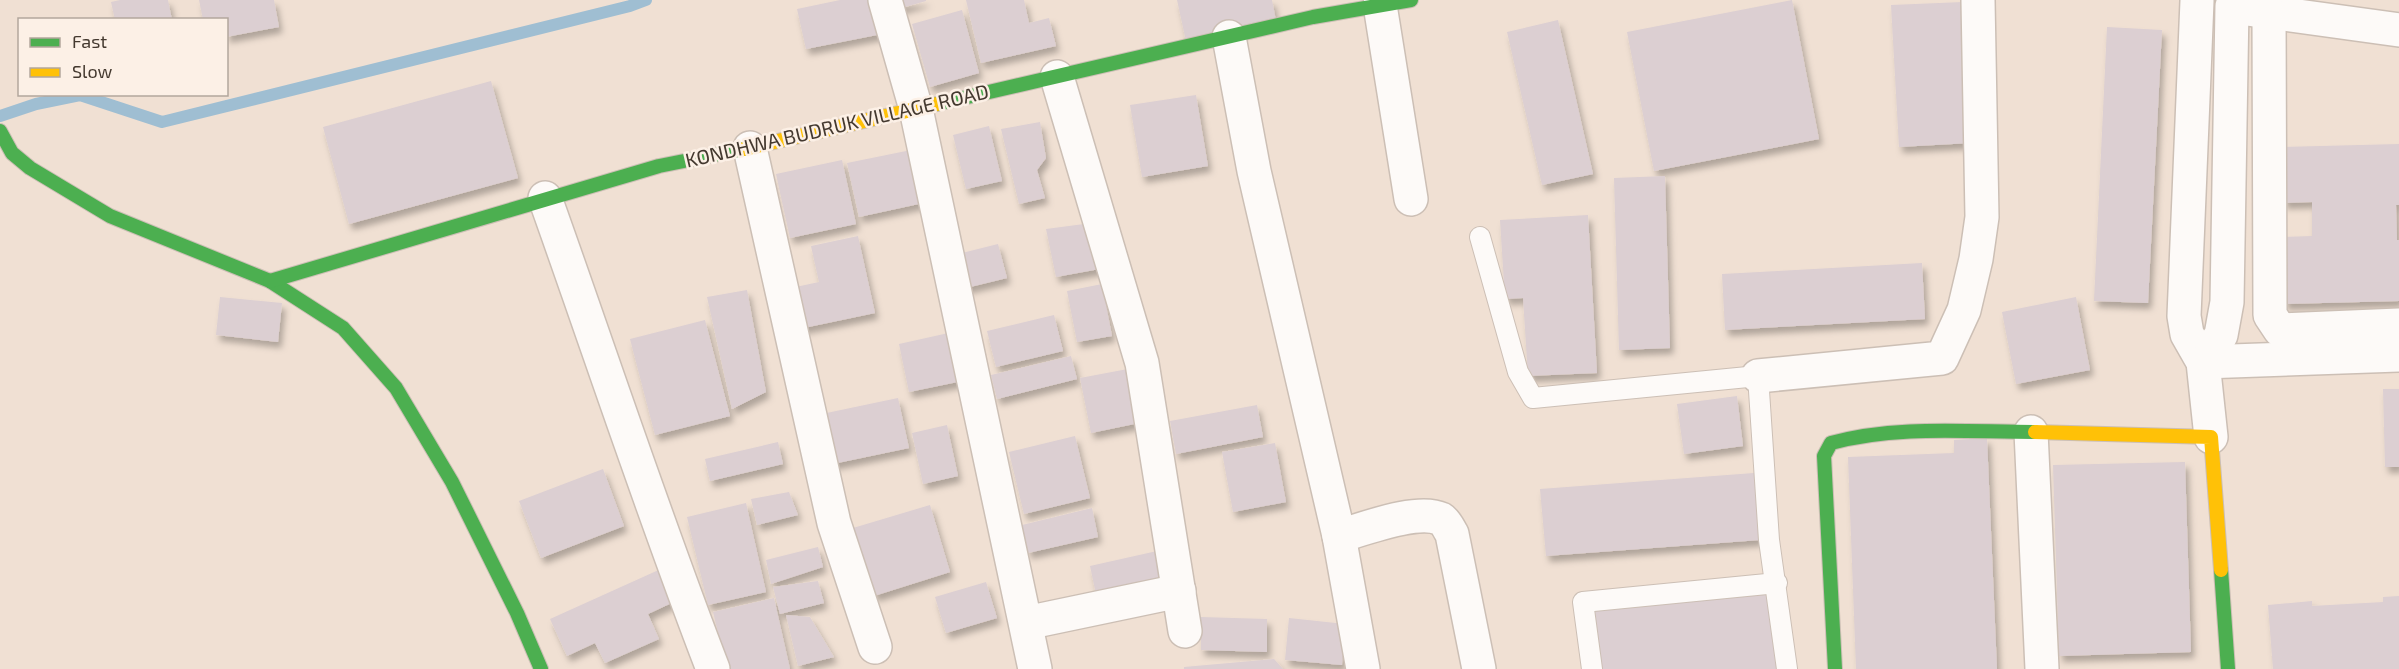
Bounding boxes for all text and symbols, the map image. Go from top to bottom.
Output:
legend [18,18,228,96]
text: Fast [72,30,107,52]
text: Slow [72,60,113,82]
street label: KONDHWA BUDRUK VILLAGE ROAD [683,78,991,172]

